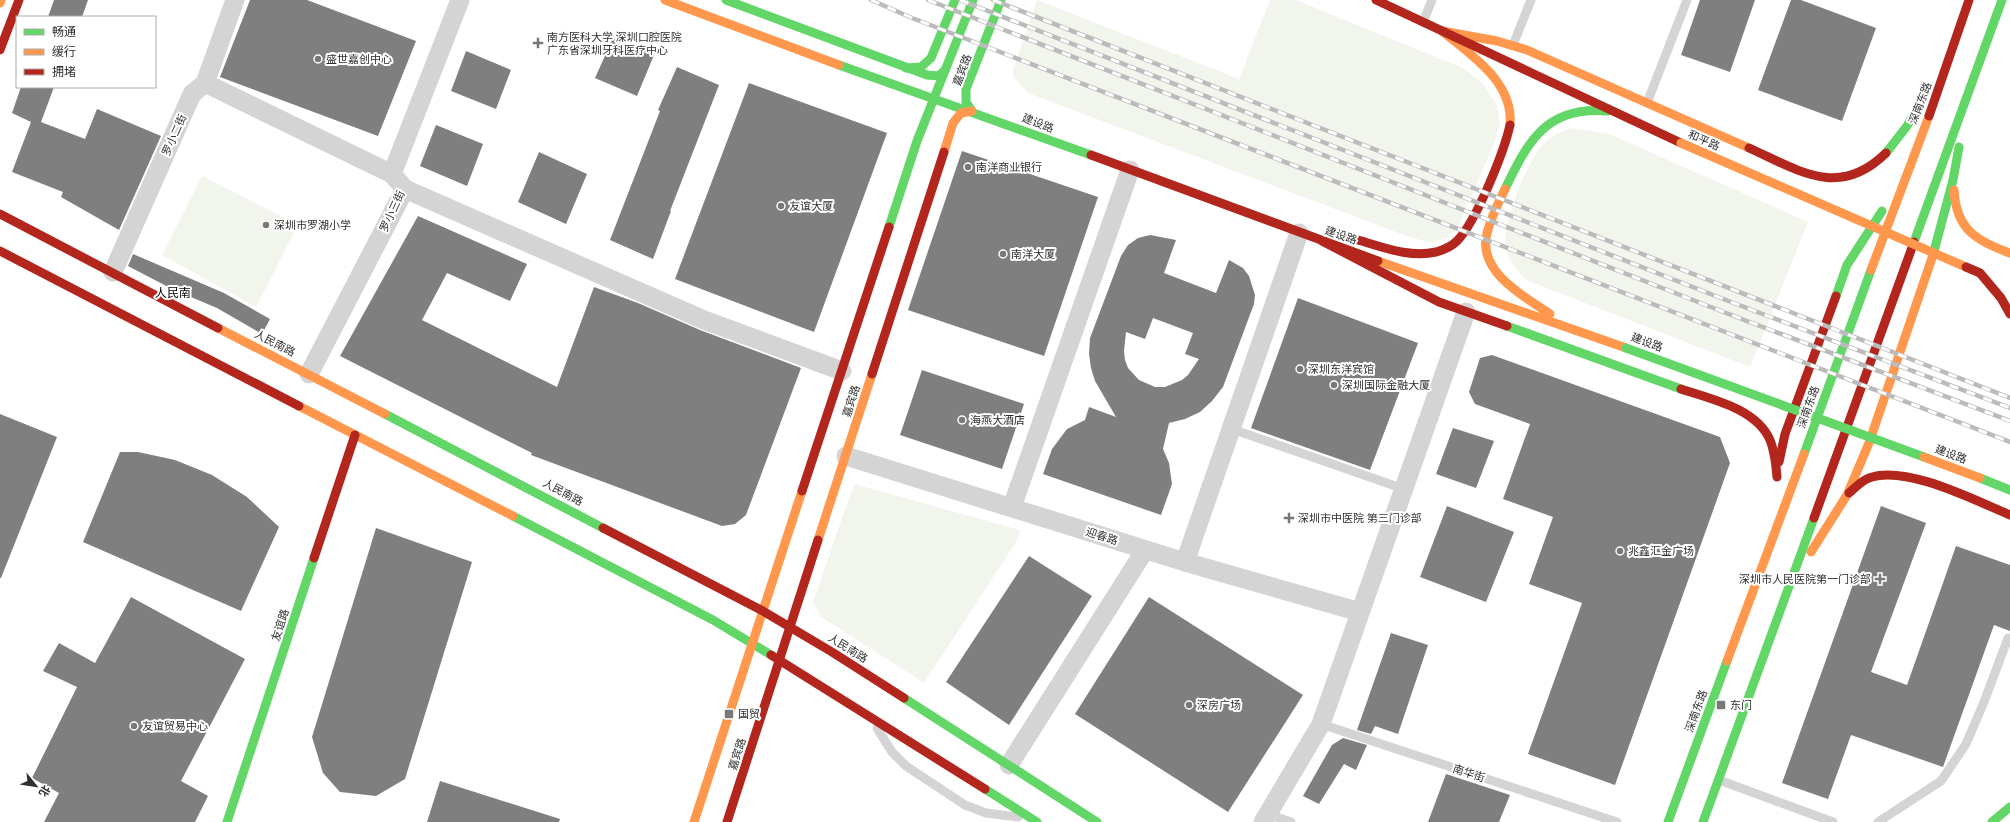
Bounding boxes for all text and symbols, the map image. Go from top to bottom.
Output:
legend [16,16,156,88]
text: 畅通 [52,24,76,40]
place label: 南方医科大学 深圳口腔医院 广东省深圳牙科医疗中心 [547,30,682,57]
marker: 南方医科大学 深圳口腔医院 广东省深圳牙科医疗中心 [532,37,544,49]
text: 缓行 [52,44,76,60]
place label: 盛世嘉创中心 [326,52,392,66]
street label: 嘉宾路 [950,52,974,88]
marker: 盛世嘉创中心 [313,54,323,64]
text: 拥堵 [52,64,76,80]
street label: 深南东路 [1906,80,1934,126]
street label: 建设路 [1020,111,1056,135]
street label: 罗小二街 [159,112,189,158]
street label: 和平路 [1686,127,1722,153]
place label: 南洋商业银行 [976,160,1042,174]
marker: 南洋商业银行 [963,162,973,172]
street label: 罗小三街 [376,188,408,234]
place label: 友谊大厦 [789,199,833,213]
marker: 友谊大厦 [776,201,786,211]
place label: 深圳市罗湖小学 [274,218,351,232]
marker: 深圳市罗湖小学 [261,220,271,230]
street label: 建设路 [1323,223,1359,247]
place label: 南洋大厦 [1011,247,1055,261]
marker: 南洋大厦 [998,249,1008,259]
district label: 人民南 [155,285,191,301]
street label: 人民南路 [252,327,298,359]
street label: 建设路 [1629,330,1665,354]
place label: 深圳东洋宾馆 [1308,362,1374,376]
marker: 深圳东洋宾馆 [1295,364,1305,374]
place label: 深圳国际金融大厦 [1342,378,1430,392]
marker: 深圳国际金融大厦 [1329,380,1339,390]
street label: 嘉宾路 [839,383,863,419]
street label: 深南东路 [1794,384,1822,430]
place label: 海燕大酒店 [970,413,1025,427]
marker: 海燕大酒店 [957,415,967,425]
street label: 建设路 [1933,442,1969,466]
street label: 人民南路 [540,475,586,509]
place label: 深圳市中医院 第三门诊部 [1298,511,1422,525]
marker: 深圳市中医院 第三门诊部 [1283,512,1295,524]
street label: 迎春路 [1084,524,1120,548]
place label: 兆鑫汇金广场 [1628,544,1694,558]
marker: 兆鑫汇金广场 [1615,546,1625,556]
place label: 深圳市人民医院第一门诊部 [1739,572,1871,586]
marker: 深圳市人民医院第一门诊部 [1874,573,1886,585]
street label: 友谊路 [268,607,292,643]
street label: 人民南路 [826,630,870,666]
street label: 深南东路 [1682,688,1710,734]
place label: 深房广场 [1197,698,1241,712]
place label: 东门 [1730,698,1752,712]
marker: 东门 [1715,699,1727,711]
marker: 深房广场 [1184,700,1194,710]
place label: 国贸 [738,707,760,721]
marker: 国贸 [723,708,735,720]
place label: 友谊贸易中心 [142,719,208,733]
marker: 友谊贸易中心 [129,721,139,731]
street label: 嘉宾路 [725,736,749,772]
street label: 南华街 [1451,761,1487,785]
north arrow [16,766,56,806]
text: 北 [36,783,53,799]

